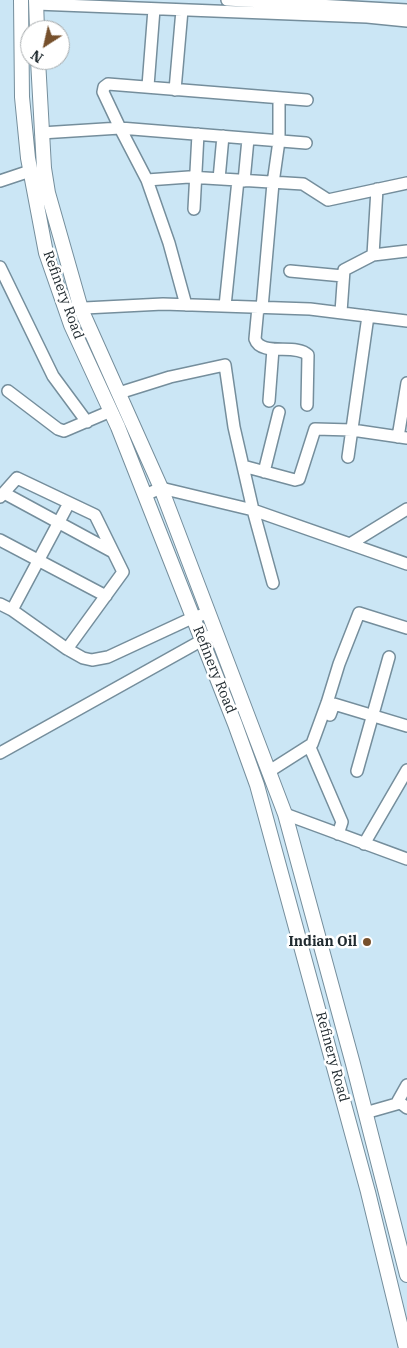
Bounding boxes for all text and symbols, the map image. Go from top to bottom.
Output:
north arrow [20,20,70,70]
text: N [27,46,47,67]
street label: Refinery Road [39,249,87,341]
street label: Refinery Road [189,624,239,716]
place label: Indian Oil [288,934,357,950]
marker: Indian Oil [361,936,373,948]
street label: Refinery Road [312,1010,352,1104]

